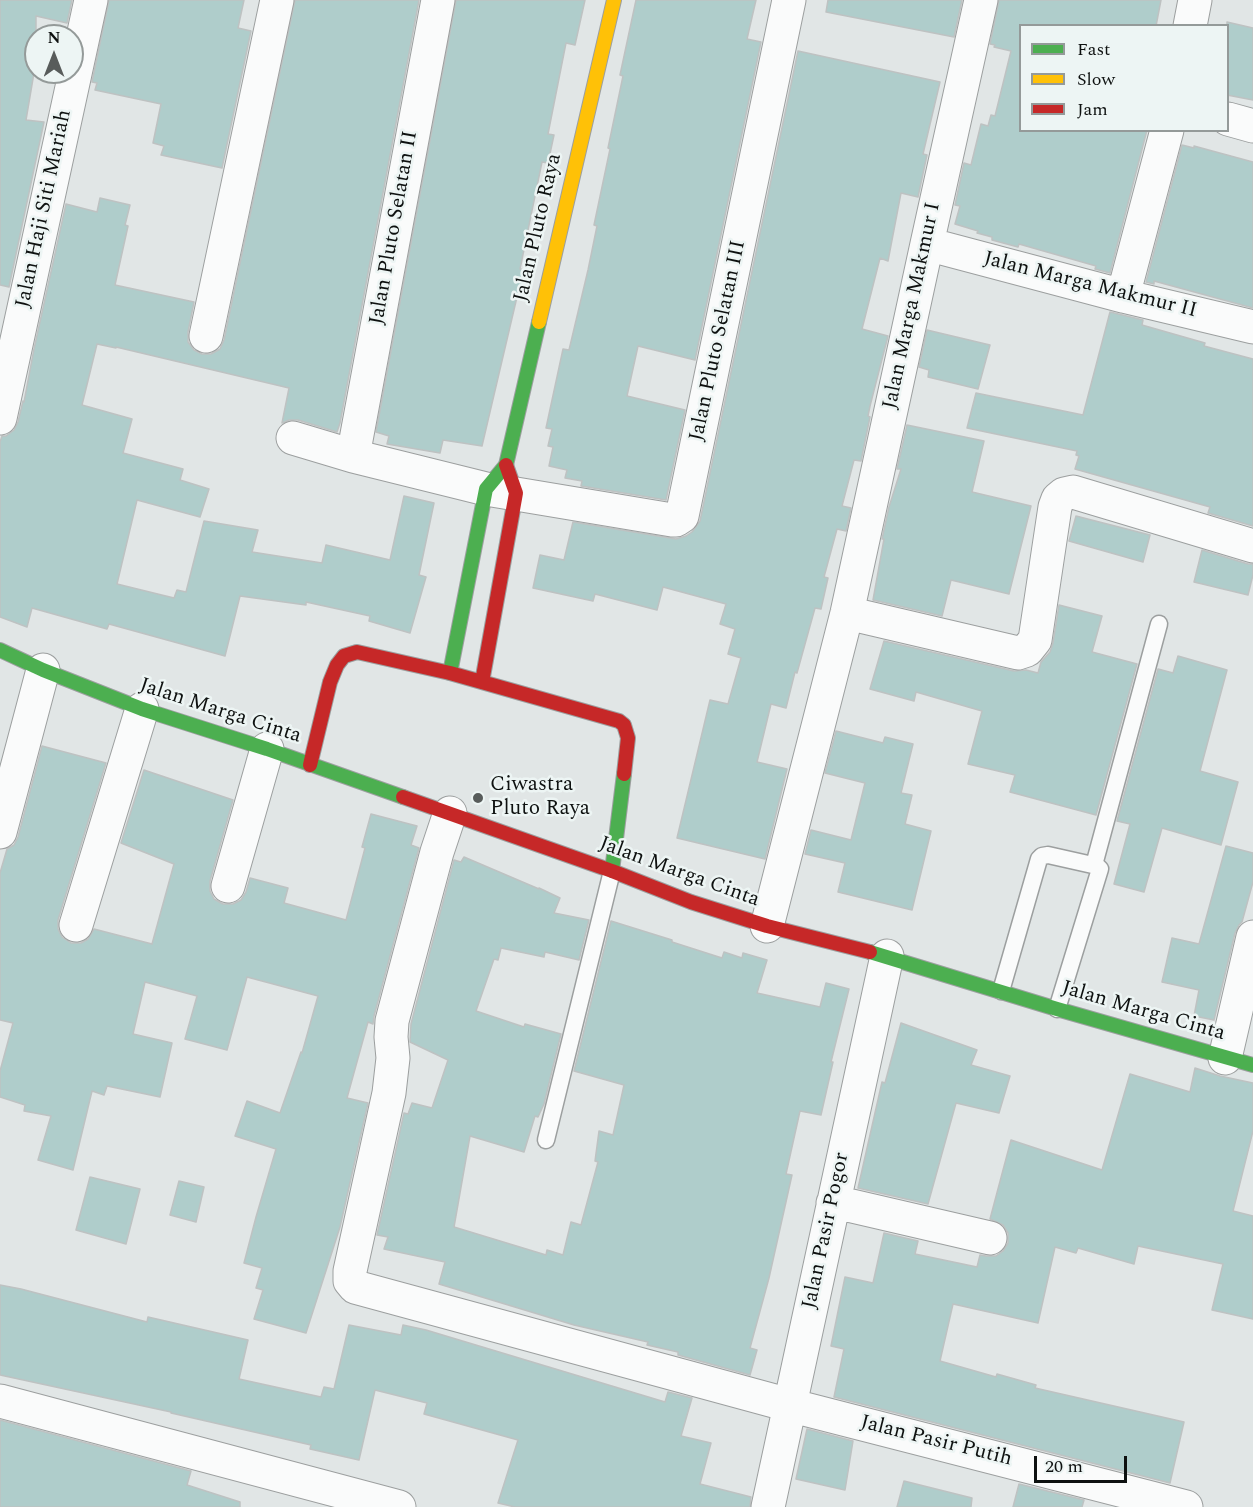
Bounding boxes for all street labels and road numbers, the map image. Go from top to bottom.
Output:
street label: Jalan Haji Siti Mariah [12,108,78,310]
street label: Jalan Pluto Selatan II [366,129,424,327]
street label: Jalan Pluto Raya [510,151,568,305]
street label: Jalan Marga Makmur I [879,200,947,412]
street label: Jalan Pluto Selatan III [685,238,753,444]
street label: Jalan Marga Makmur II [981,247,1199,325]
street label: Jalan Marga Cinta [136,674,304,750]
street label: Jalan Marga Cinta [595,832,763,914]
street label: Jalan Marga Cinta [1058,977,1228,1047]
street label: Jalan Pasir Pogor [798,1150,856,1312]
street label: Jalan Pasir Putih [857,1411,1015,1473]

